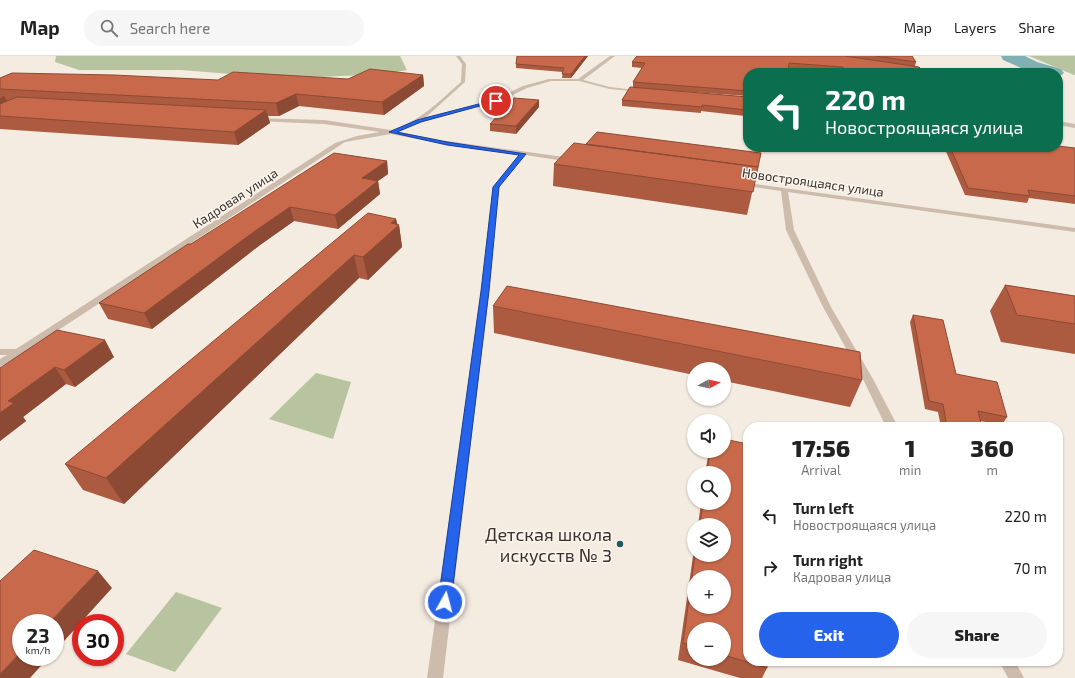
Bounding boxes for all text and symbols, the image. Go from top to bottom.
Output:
search box [84,10,364,46]
text: Map [20,16,60,39]
icon: search [98,17,120,39]
text: Search here [130,19,210,37]
text: Map [904,19,932,36]
text: Layers [954,19,996,36]
text: Share [1018,19,1055,36]
text: 220 m [825,82,906,116]
pin [479,84,513,118]
icon: left [759,84,811,136]
icon: arrive [485,90,507,112]
text: Новостроящаяся улица [825,116,1023,138]
street label: Новостроящаяся улица [741,164,885,200]
street label: Кадровая улица [189,165,281,231]
north arrow [687,362,731,406]
map controls [687,362,731,666]
button: sound [687,414,731,458]
text: 17:56 [792,433,850,462]
text: 1 [905,433,916,462]
text: 360 [970,433,1014,462]
text: Arrival [801,462,841,478]
text: min [899,462,921,478]
text: m [986,462,998,478]
button: search [687,466,731,510]
text: Turn left [793,499,854,517]
icon: left [759,505,781,527]
text: 220 m [1005,507,1047,525]
text: Новостроящаяся улица [793,517,936,533]
button: layers [687,518,731,562]
place label: Детская школа искусств № 3 [485,523,612,566]
marker: Детская школа искусств № 3 [615,539,625,549]
text: Turn right [793,551,863,569]
icon: right [759,557,781,579]
text: 70 m [1014,559,1047,577]
text: Кадровая улица [793,569,891,585]
button: + [687,570,731,614]
position arrow [424,581,466,623]
button: Exit [759,612,899,658]
button: Share [907,612,1047,658]
speed limit sign: 30 [72,614,124,666]
button: − [687,622,731,666]
text: 23 [27,623,49,647]
text: km/h [26,644,50,656]

